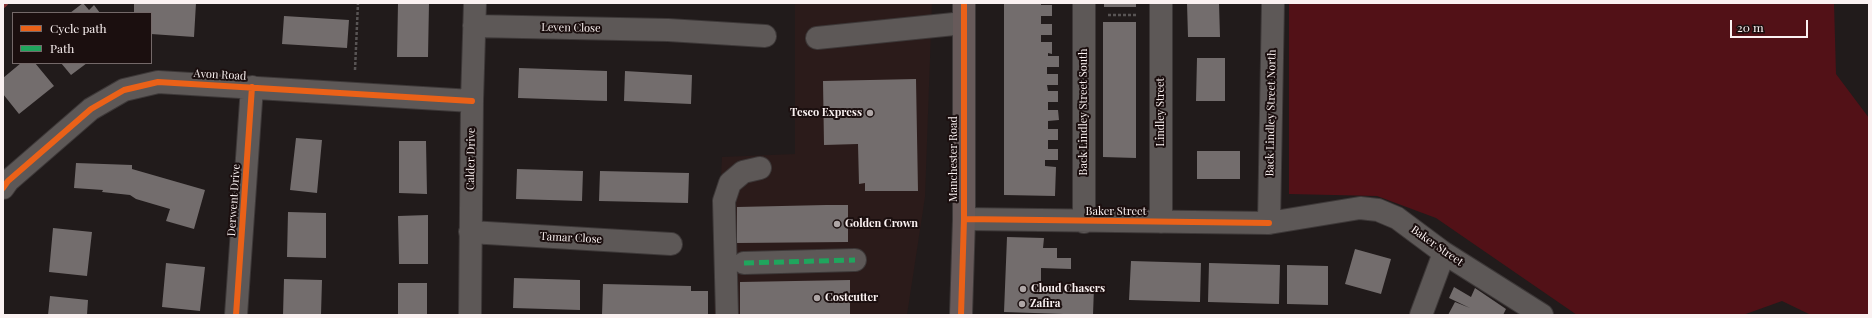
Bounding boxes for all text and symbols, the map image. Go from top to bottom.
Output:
legend [12,12,152,64]
scale bar [1732,12,1810,38]
text: 20 m [1737,19,1764,35]
text: Cycle path [50,20,107,36]
street label: Leven Close [541,21,601,35]
text: Path [50,40,74,56]
street label: Back Lindley Street South [1077,49,1091,175]
street label: Back Lindley Street North [1263,49,1279,177]
street label: Avon Road [193,67,247,83]
street label: Lindley Street [1154,78,1168,146]
place label: Tesco Express [790,106,862,120]
marker: Tesco Express [865,108,875,118]
street label: Manchester Road [947,116,961,202]
street label: Calder Drive [464,128,478,190]
street label: Derwent Drive [225,163,243,237]
street label: Baker Street [1086,205,1146,219]
place label: Golden Crown [845,217,918,231]
marker: Golden Crown [832,219,842,229]
street label: Baker Street [1408,223,1466,269]
street label: Tamar Close [540,230,602,246]
place label: Cloud Chasers [1031,282,1105,296]
marker: Cloud Chasers [1018,284,1028,294]
place label: Costcutter [825,291,878,305]
marker: Costcutter [812,293,822,303]
place label: Zafira [1030,297,1060,311]
marker: Zafira [1017,299,1027,309]

